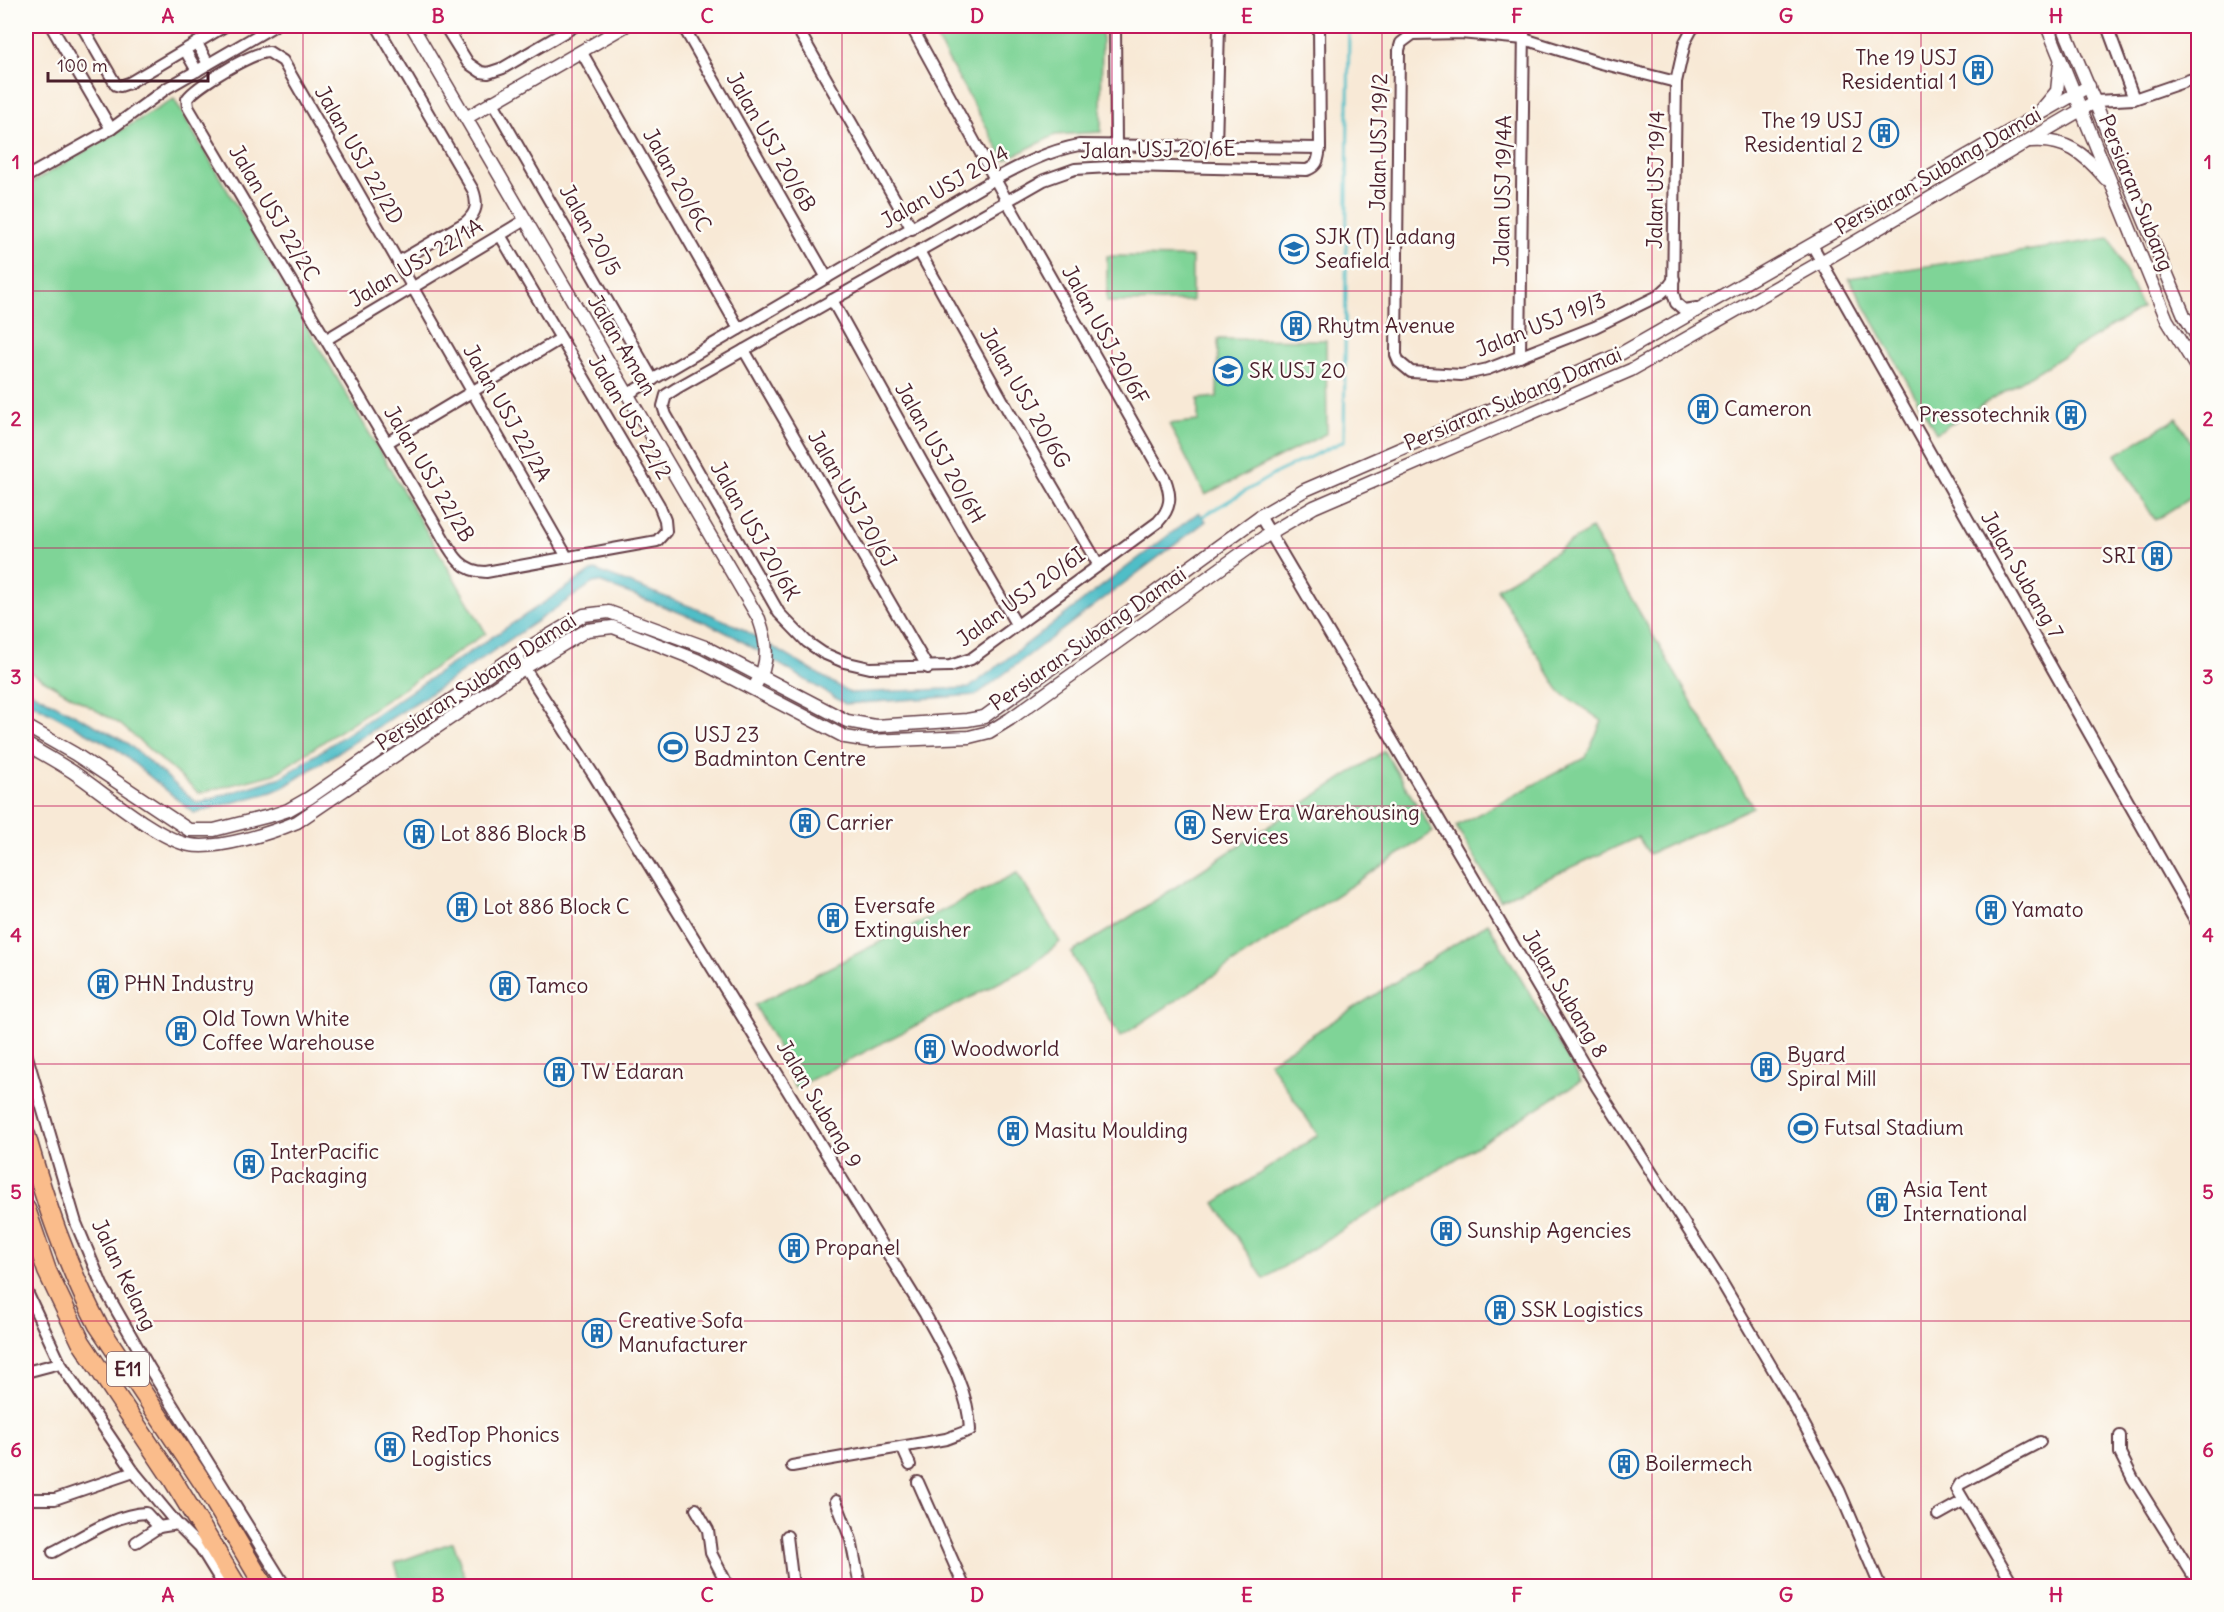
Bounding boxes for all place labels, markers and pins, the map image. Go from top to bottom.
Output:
place label: The 19 USJ Residential 1 [1841,44,1957,95]
building icon: The 19 USJ Residential 1 [1962,54,1994,86]
place label: The 19 USJ Residential 2 [1744,107,1863,158]
building icon: The 19 USJ Residential 2 [1868,117,1900,149]
place label: SJK (T) Ladang Seafield [1315,223,1456,274]
school or university icon: SJK (T) Ladang Seafield [1278,233,1310,265]
building icon: Rhytm Avenue [1280,310,1312,342]
place label: Rhytm Avenue [1317,312,1455,339]
school or university icon: SK USJ 20 [1212,355,1244,387]
place label: SK USJ 20 [1249,357,1346,384]
building icon: Cameron [1687,393,1719,425]
place label: Cameron [1724,395,1812,422]
building icon: Pressotechnik [2055,399,2087,431]
place label: Pressotechnik [1919,401,2050,428]
building icon: SRI [2141,540,2173,572]
place label: SRI [2102,542,2136,569]
place label: USJ 23 Badminton Centre [694,721,866,772]
sports icon: USJ 23 Badminton Centre [657,731,689,763]
place label: New Era Warehousing Services [1211,799,1420,850]
building icon: Carrier [789,807,821,839]
place label: Carrier [826,809,894,836]
building icon: New Era Warehousing Services [1174,809,1206,841]
building icon: Lot 886 Block B [403,818,435,850]
place label: Lot 886 Block B [440,820,587,847]
building icon: Lot 886 Block C [446,891,478,923]
place label: Eversafe Extinguisher [854,892,971,943]
place label: Lot 886 Block C [483,893,630,920]
building icon: Yamato [1975,894,2007,926]
place label: Yamato [2012,896,2083,923]
building icon: Eversafe Extinguisher [817,902,849,934]
building icon: PHN Industry [87,968,119,1000]
place label: PHN Industry [124,970,254,997]
building icon: Tamco [489,970,521,1002]
place label: Tamco [526,972,588,999]
place label: Old Town White Coffee Warehouse [202,1005,375,1056]
building icon: Old Town White Coffee Warehouse [165,1015,197,1047]
building icon: Woodworld [914,1033,946,1065]
place label: Woodworld [951,1035,1059,1062]
place label: Byard Spiral Mill [1787,1041,1876,1092]
building icon: Byard Spiral Mill [1750,1051,1782,1083]
building icon: TW Edaran [543,1056,575,1088]
place label: TW Edaran [580,1058,684,1085]
sports icon: Futsal Stadium [1787,1112,1819,1144]
place label: Futsal Stadium [1824,1114,1964,1141]
building icon: Masitu Moulding [997,1115,1029,1147]
place label: Masitu Moulding [1034,1117,1188,1144]
place label: InterPacific Packaging [270,1138,379,1189]
building icon: InterPacific Packaging [233,1148,265,1180]
place label: Asia Tent International [1903,1176,2027,1227]
building icon: Asia Tent International [1866,1186,1898,1218]
building icon: Sunship Agencies [1430,1215,1462,1247]
place label: Sunship Agencies [1467,1217,1631,1244]
building icon: Propanel [778,1232,810,1264]
place label: Propanel [815,1234,900,1261]
building icon: SSK Logistics [1484,1294,1516,1326]
place label: SSK Logistics [1521,1296,1643,1323]
place label: Creative Sofa Manufacturer [618,1307,748,1358]
building icon: Creative Sofa Manufacturer [581,1317,613,1349]
place label: RedTop Phonics Logistics [411,1421,560,1472]
building icon: RedTop Phonics Logistics [374,1431,406,1463]
building icon: Boilermech [1608,1448,1640,1480]
place label: Boilermech [1645,1450,1752,1477]

